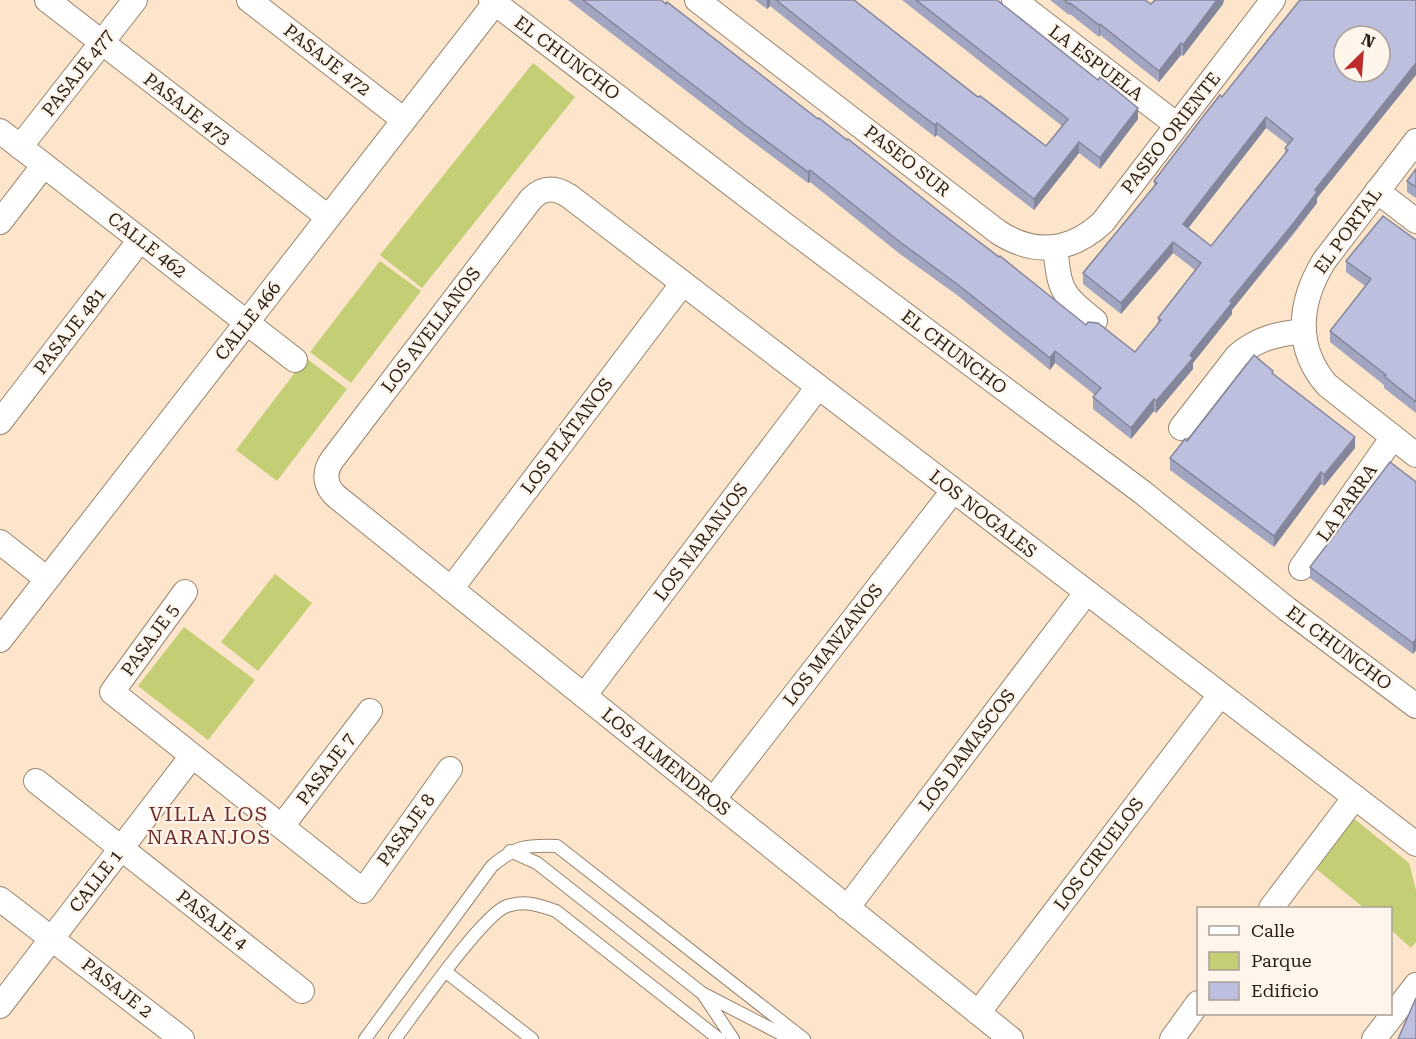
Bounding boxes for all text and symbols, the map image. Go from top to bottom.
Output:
street label: EL CHUNCHO [511,11,624,104]
street label: PASAJE 472 [280,19,375,100]
street label: LA ESPUELA [1045,20,1148,105]
north arrow [1332,24,1392,84]
street label: PASAJE 477 [37,25,118,120]
text: N [1359,30,1378,52]
street label: PASAJE 473 [140,68,235,149]
street label: PASEO ORIENTE [1117,68,1225,198]
street label: PASEO SUR [860,121,955,201]
street label: EL PORTAL [1309,184,1386,278]
street label: CALLE 462 [104,207,191,282]
street label: LOS AVELLANOS [377,263,485,397]
street label: CALLE 466 [210,277,285,364]
street label: PASAJE 481 [29,283,110,378]
street label: EL CHUNCHO [898,305,1011,398]
street label: LOS PLÁTANOS [516,374,617,498]
street label: LA PARRA [1312,460,1381,545]
street label: LOS NOGALES [925,465,1041,562]
street label: LOS NARANJOS [649,478,752,605]
street label: LOS MANZANOS [779,580,887,710]
street label: PASAJE 5 [116,600,183,680]
street label: EL CHUNCHO [1283,601,1396,694]
street label: LOS DAMASCOS [914,685,1019,815]
street label: LOS ALMENDROS [598,703,735,820]
street label: PASAJE 7 [292,729,359,809]
street label: PASAJE 8 [372,790,439,870]
street label: LOS CIRUELOS [1049,793,1148,914]
district label: VILLA LOS NARANJOS [147,802,271,849]
street label: CALLE 1 [65,845,127,916]
street label: PASAJE 4 [173,885,252,954]
legend [1197,907,1392,1015]
text: Calle [1251,920,1295,941]
text: Parque [1251,950,1312,971]
street label: PASAJE 2 [78,953,157,1022]
text: Edificio [1251,980,1319,1001]

